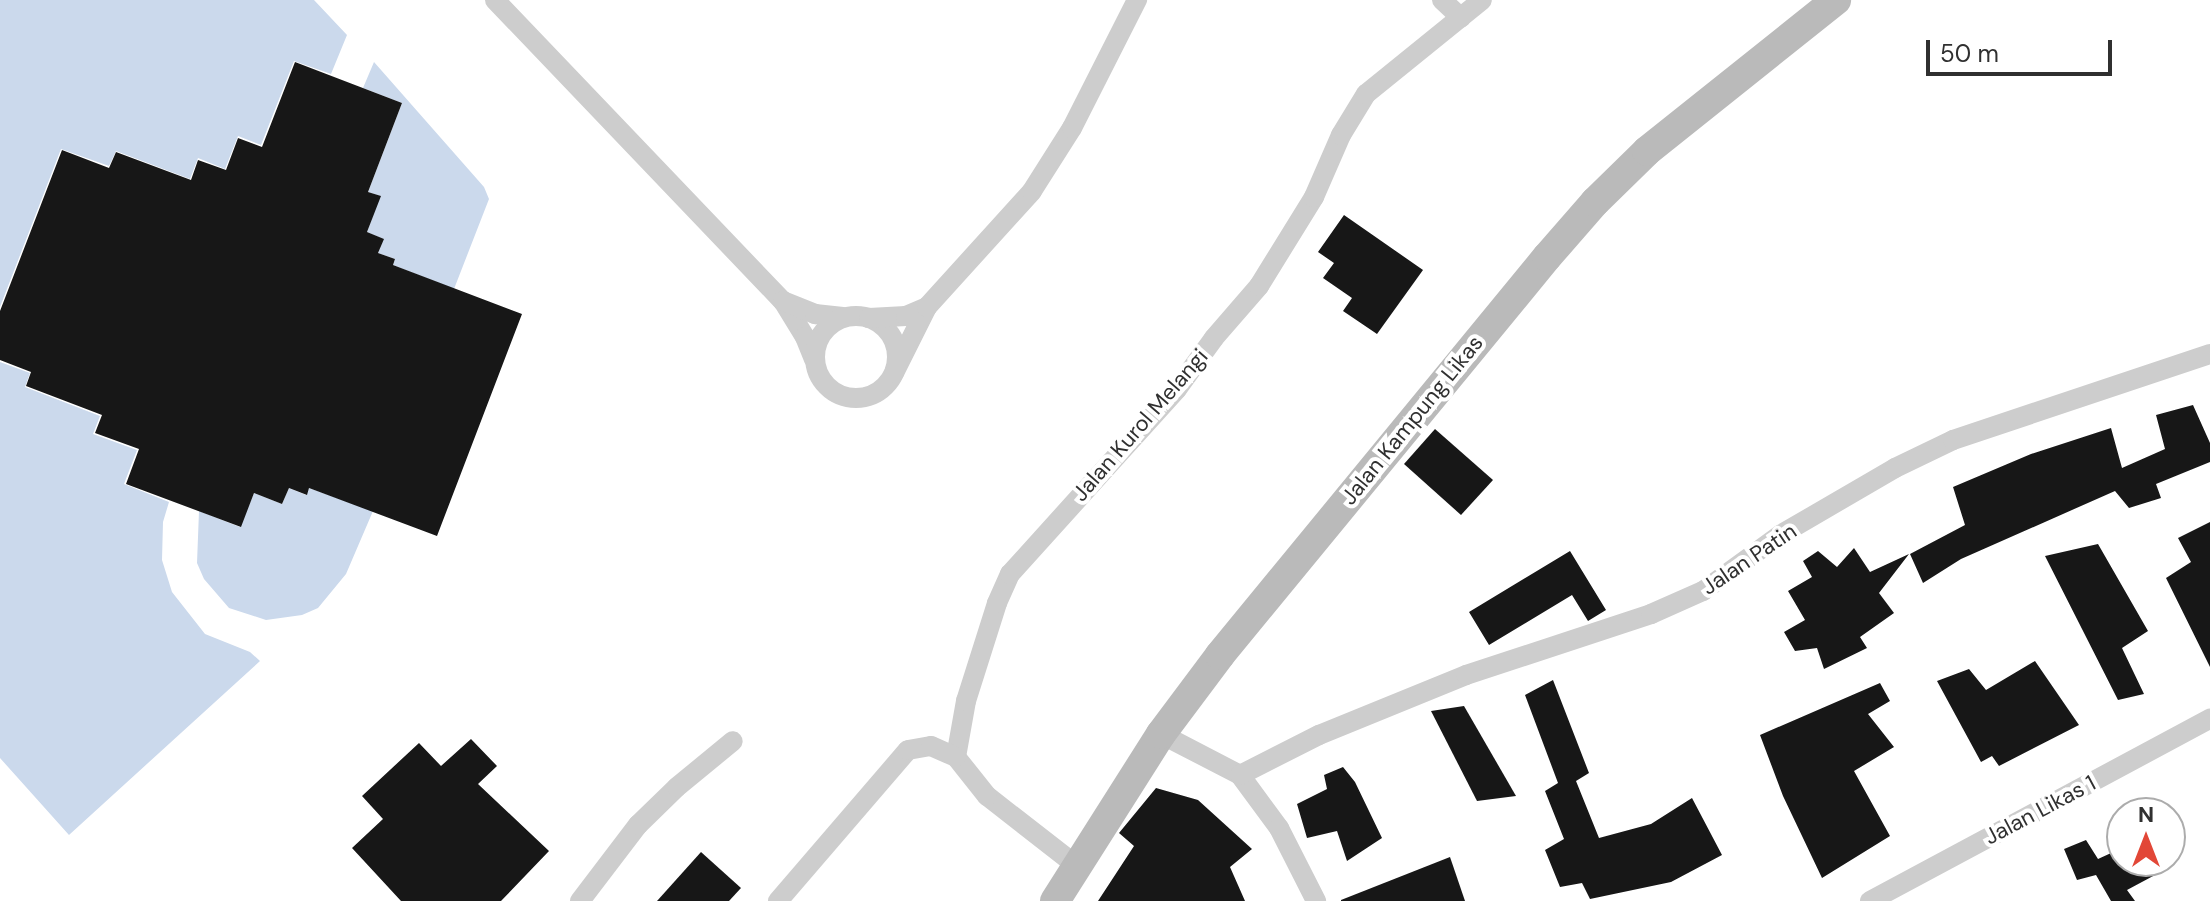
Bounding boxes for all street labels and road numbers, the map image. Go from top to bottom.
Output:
street label: Jalan Kampung Likas [1336,330,1488,510]
street label: Jalan Kurol Melangi [1067,344,1213,506]
street label: Jalan Patin [1697,518,1801,600]
street label: Jalan Likas 1 [1980,770,2100,850]

